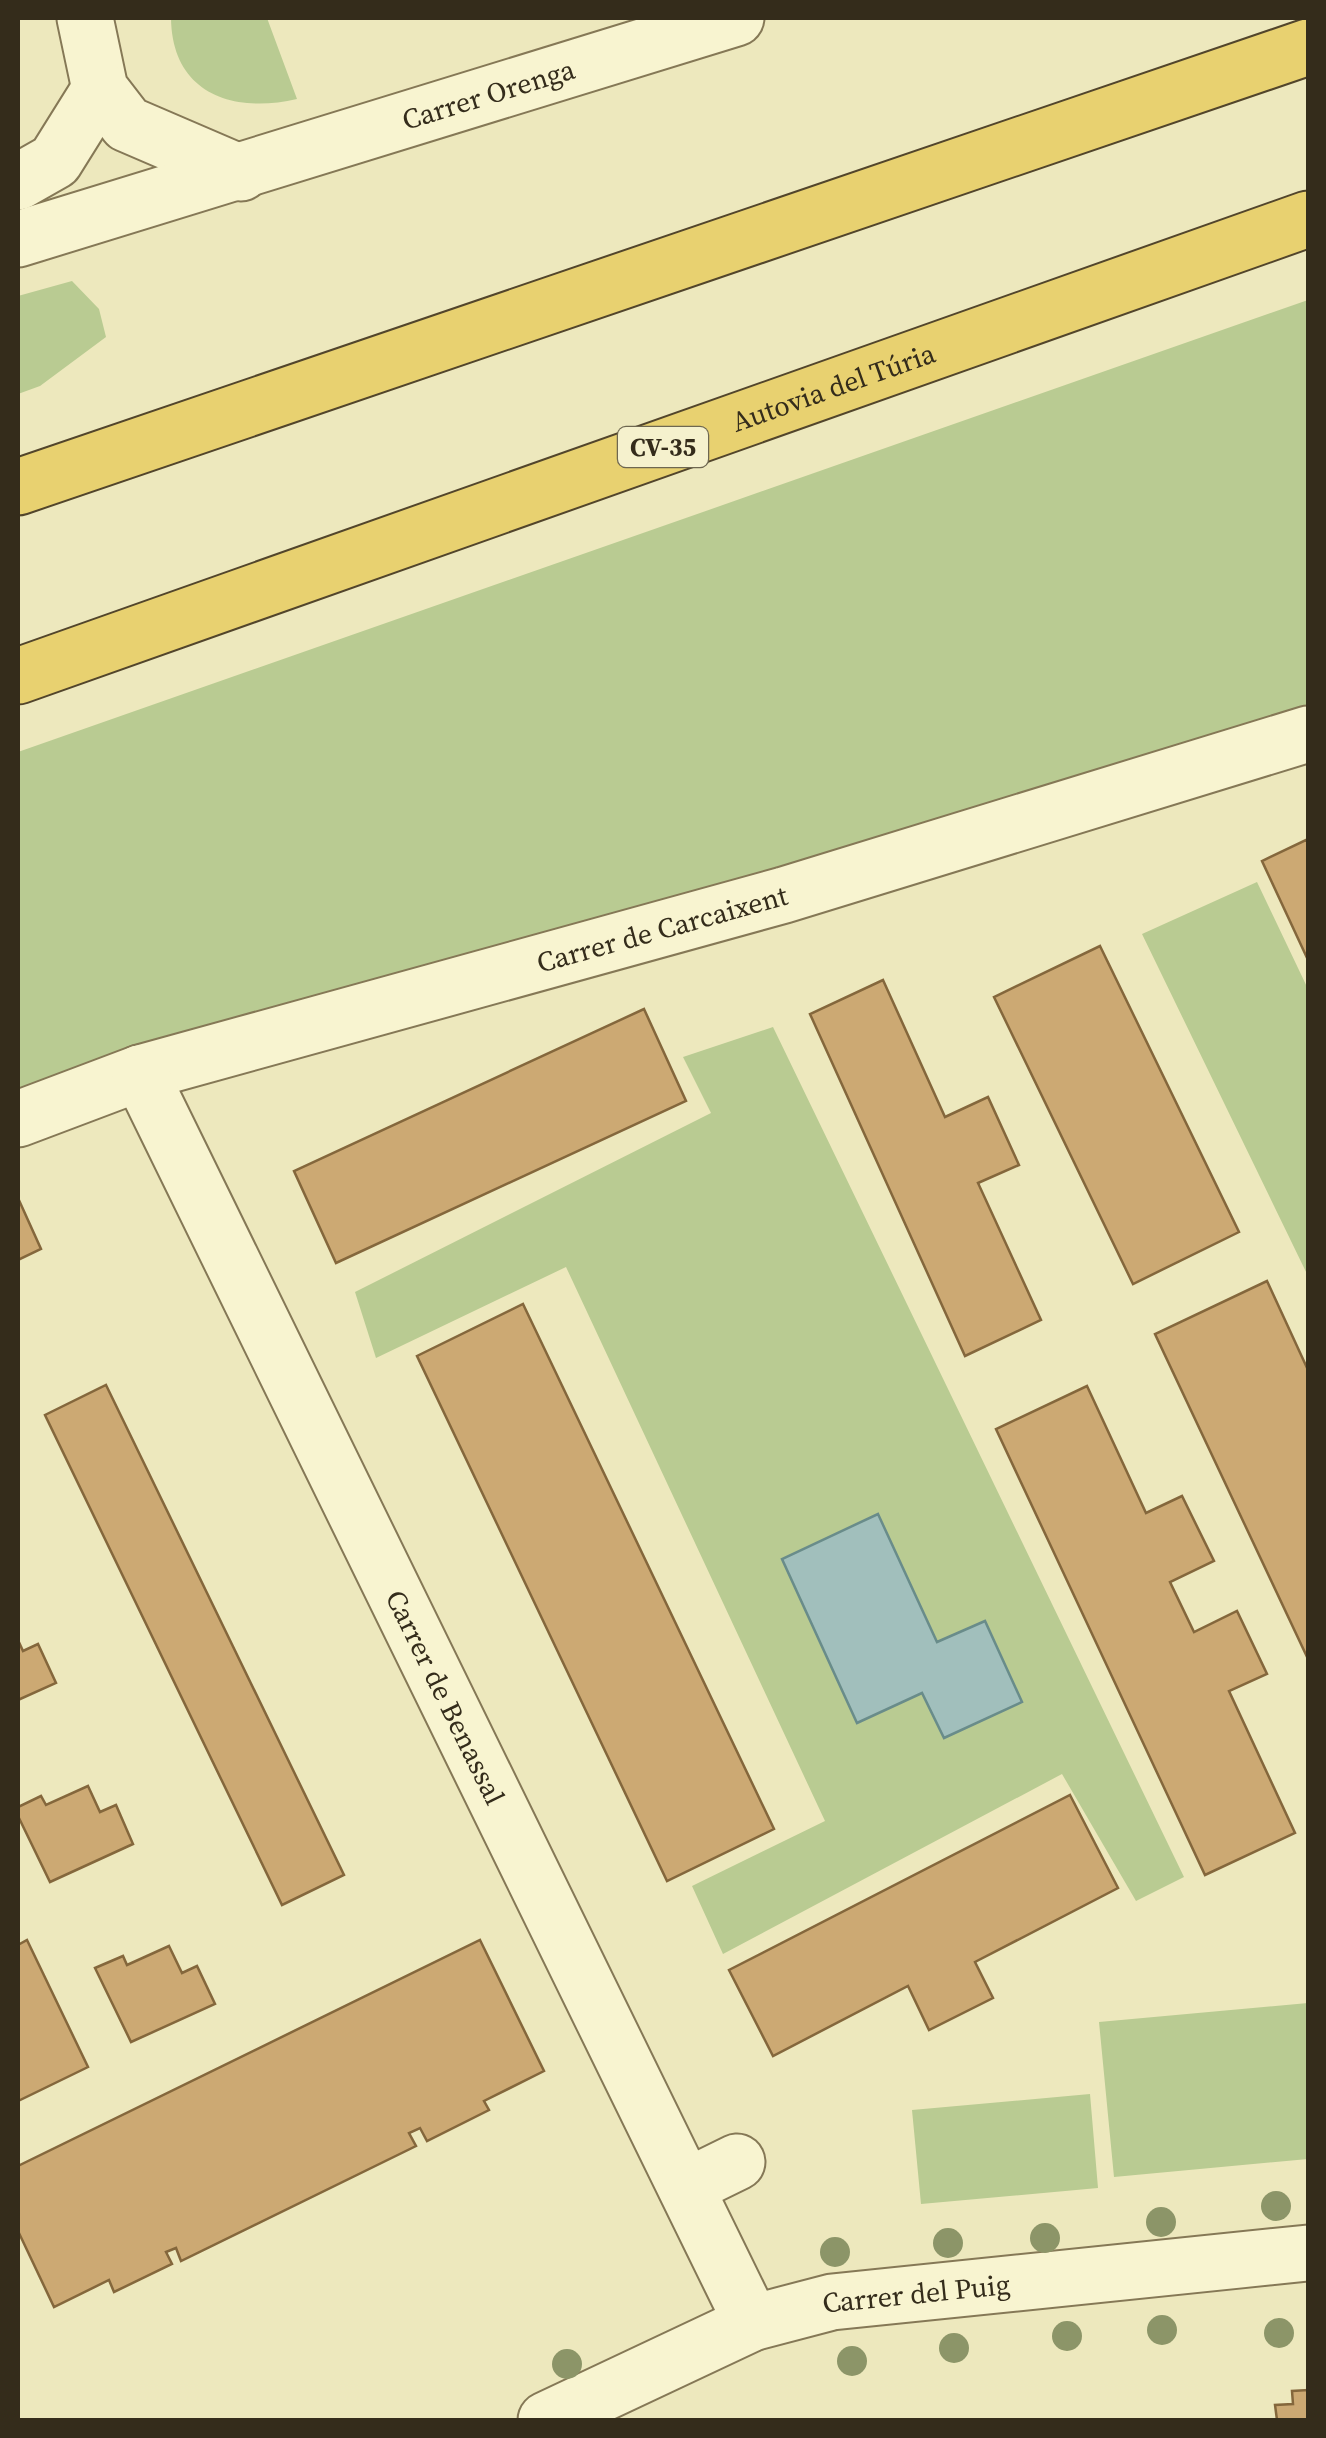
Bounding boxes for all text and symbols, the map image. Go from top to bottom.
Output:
street label: Carrer Orenga [397,50,580,139]
street label: Autovia del Túria [726,333,941,441]
road number: CV-35 [618,427,708,467]
street label: Carrer de Carcaixent [532,876,793,981]
street label: Carrer de Benassal [377,1583,514,1811]
street label: Carrer del Puig [818,2265,1012,2323]

